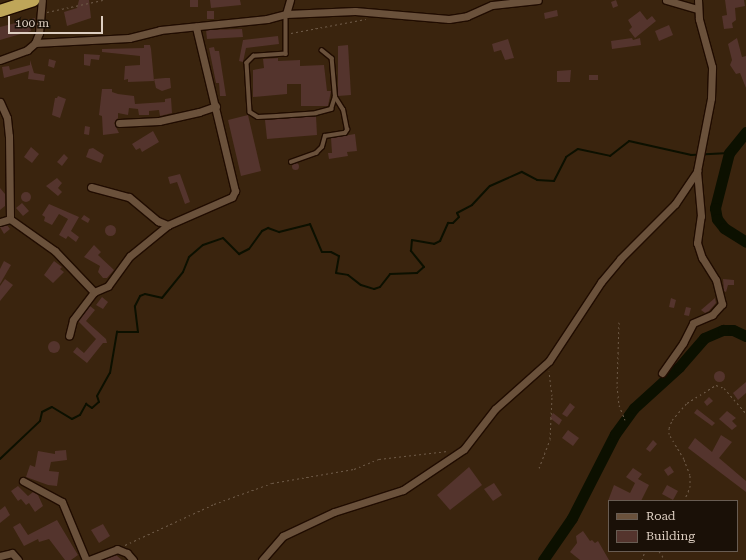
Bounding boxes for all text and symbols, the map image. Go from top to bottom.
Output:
scale bar [10,8,105,34]
text: 100 m [15,16,49,30]
legend [608,500,738,552]
text: Road [646,509,675,523]
text: Building [646,529,695,543]

